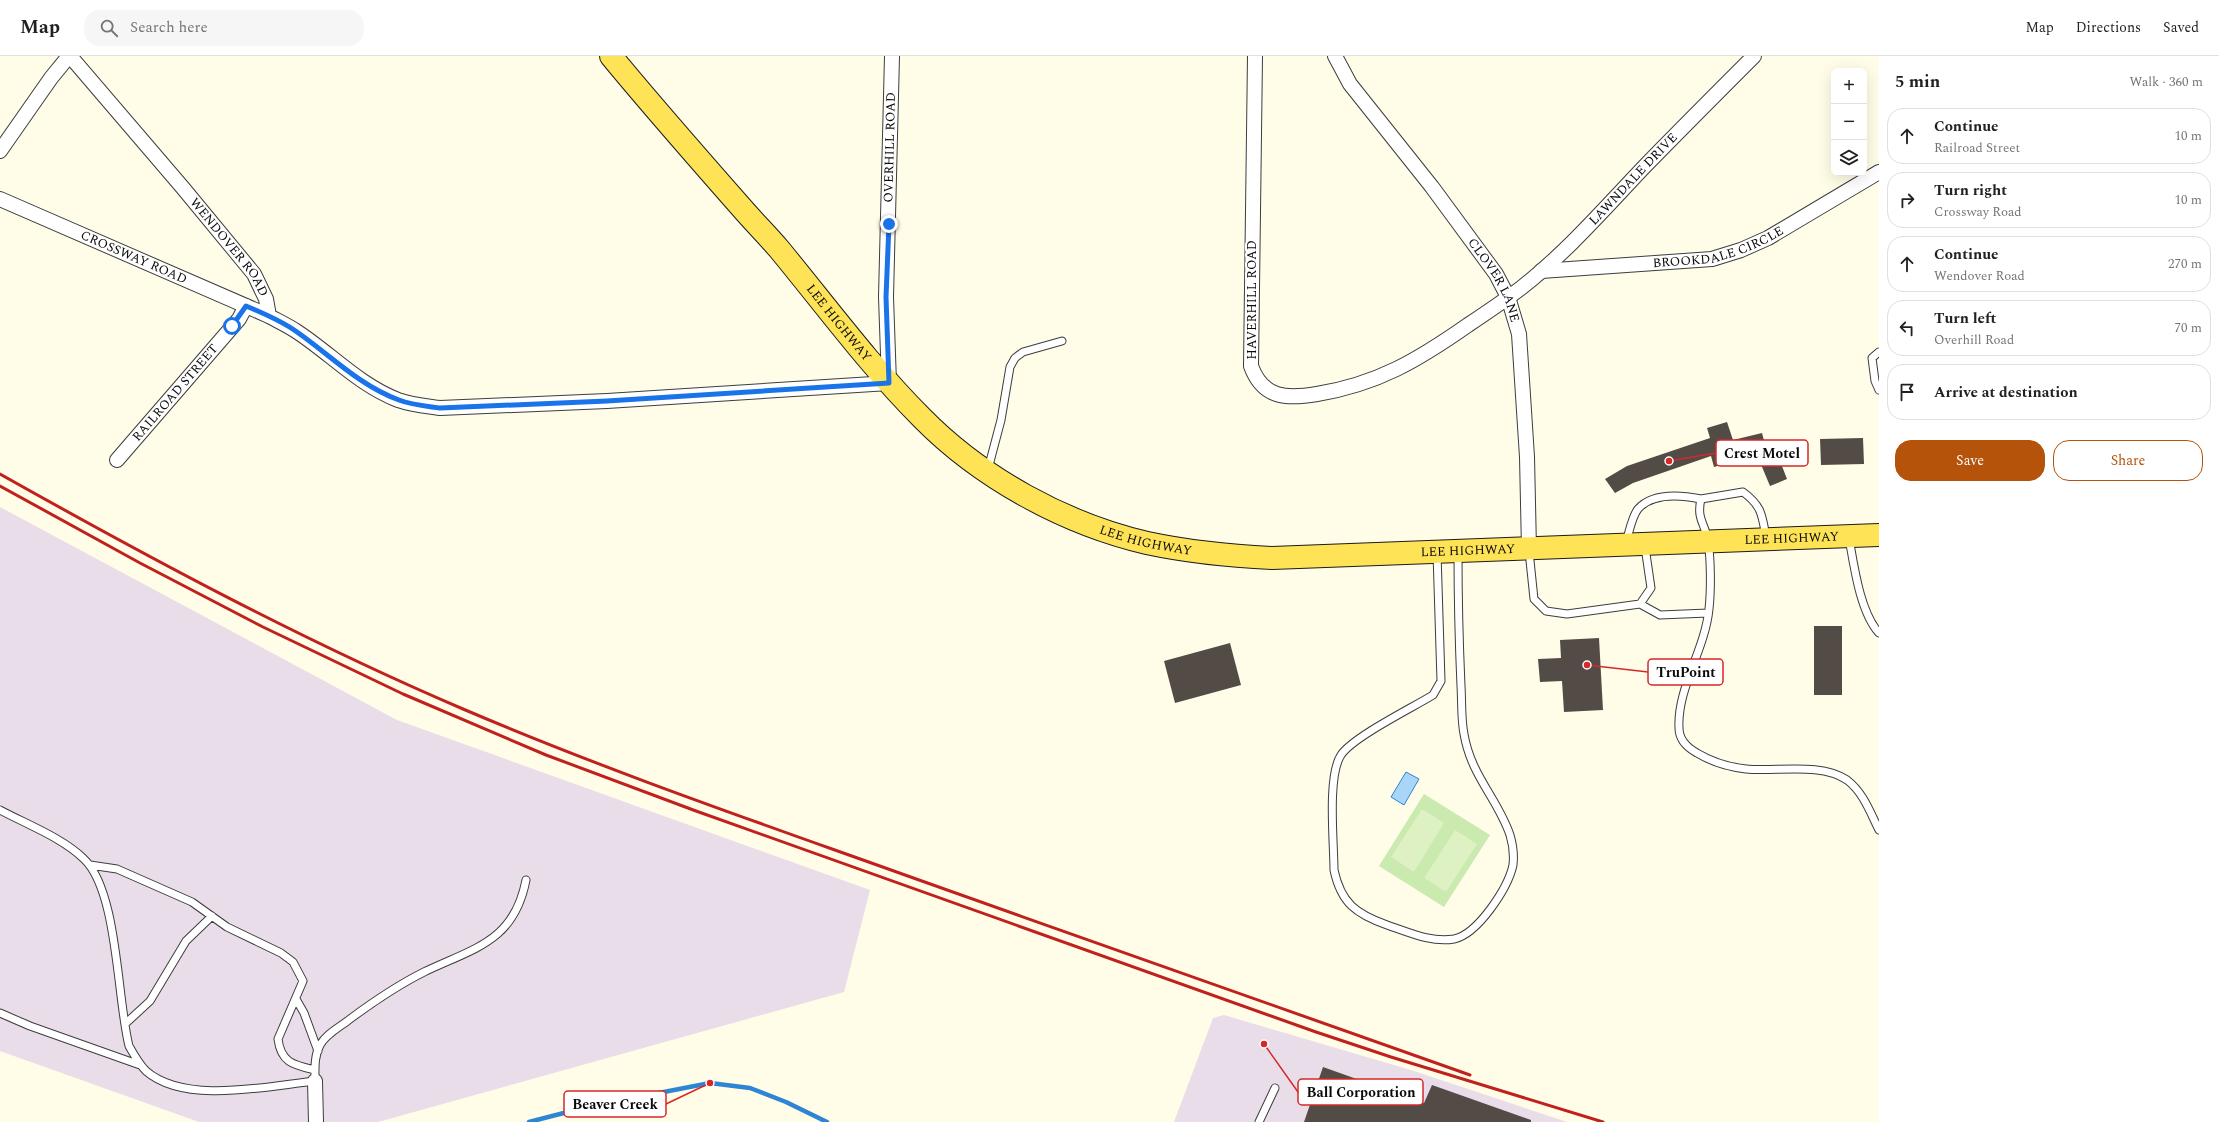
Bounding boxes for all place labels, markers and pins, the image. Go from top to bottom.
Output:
callout: Crest Motel [1716,440,1808,466]
callout: TruPoint [1648,659,1723,685]
callout: Ball Corporation [1298,1079,1423,1105]
callout: Beaver Creek [564,1091,666,1117]

